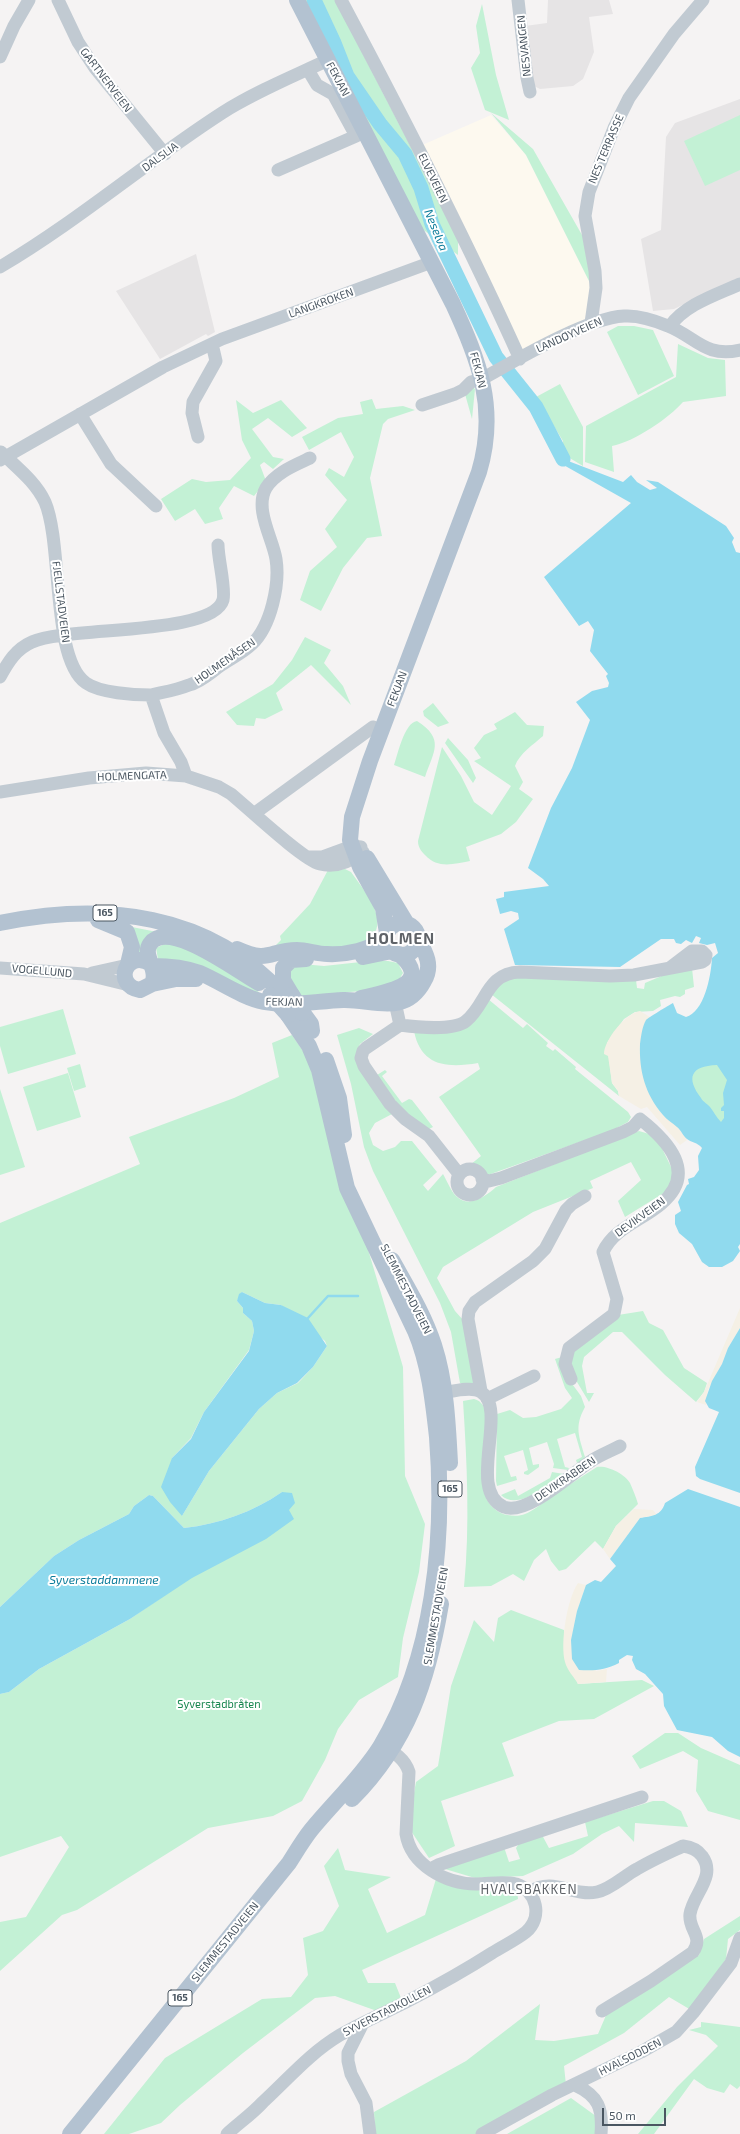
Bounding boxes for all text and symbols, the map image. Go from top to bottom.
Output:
street label: NESVANGEN [514,15,534,77]
street label: GARTNERVEIEN [78,45,134,115]
street label: FEKJAN [324,60,352,98]
street label: NES TERRASSE [585,112,627,186]
street label: DALSLIA [139,140,181,174]
street label: ELVEVEIEN [415,151,451,205]
water label: Neselva [421,207,451,253]
street label: LANGKROKEN [287,285,355,321]
street label: LANDØYVEIEN [534,315,604,355]
street label: FEKJAN [467,350,489,390]
street label: FJELLSTADVEIEN [49,560,73,644]
street label: HOLMENÅSEN [192,635,258,687]
street label: FEKJAN [384,669,410,709]
street label: HOLMENGATA [97,768,167,784]
road number: 165 [93,905,117,921]
district label: HOLMEN [367,930,435,948]
street label: VOGELLUND [11,962,73,980]
street label: FEKJAN [265,995,303,1009]
street label: DEVIKVEIEN [612,1194,668,1240]
street label: SLEMMESTADVEIEN [378,1242,434,1336]
street label: DEVIKRABBEN [532,1454,598,1504]
road number: 165 [438,1481,462,1497]
street label: SLEMMESTADVEIEN [421,1566,451,1666]
water label: Syverstaddammene [49,1573,159,1587]
park label: Syverstadbråten [177,1697,261,1711]
district label: HVALSBAKKEN [480,1882,578,1898]
street label: SLEMMESTADVEIEN [189,1899,261,1985]
street label: SYVERSTADKOLLEN [341,1983,433,2039]
road number: 165 [168,1990,192,2006]
street label: HVALSODDEN [597,2036,663,2078]
scale bar [604,2100,668,2126]
text: 50 m [609,2108,636,2122]

